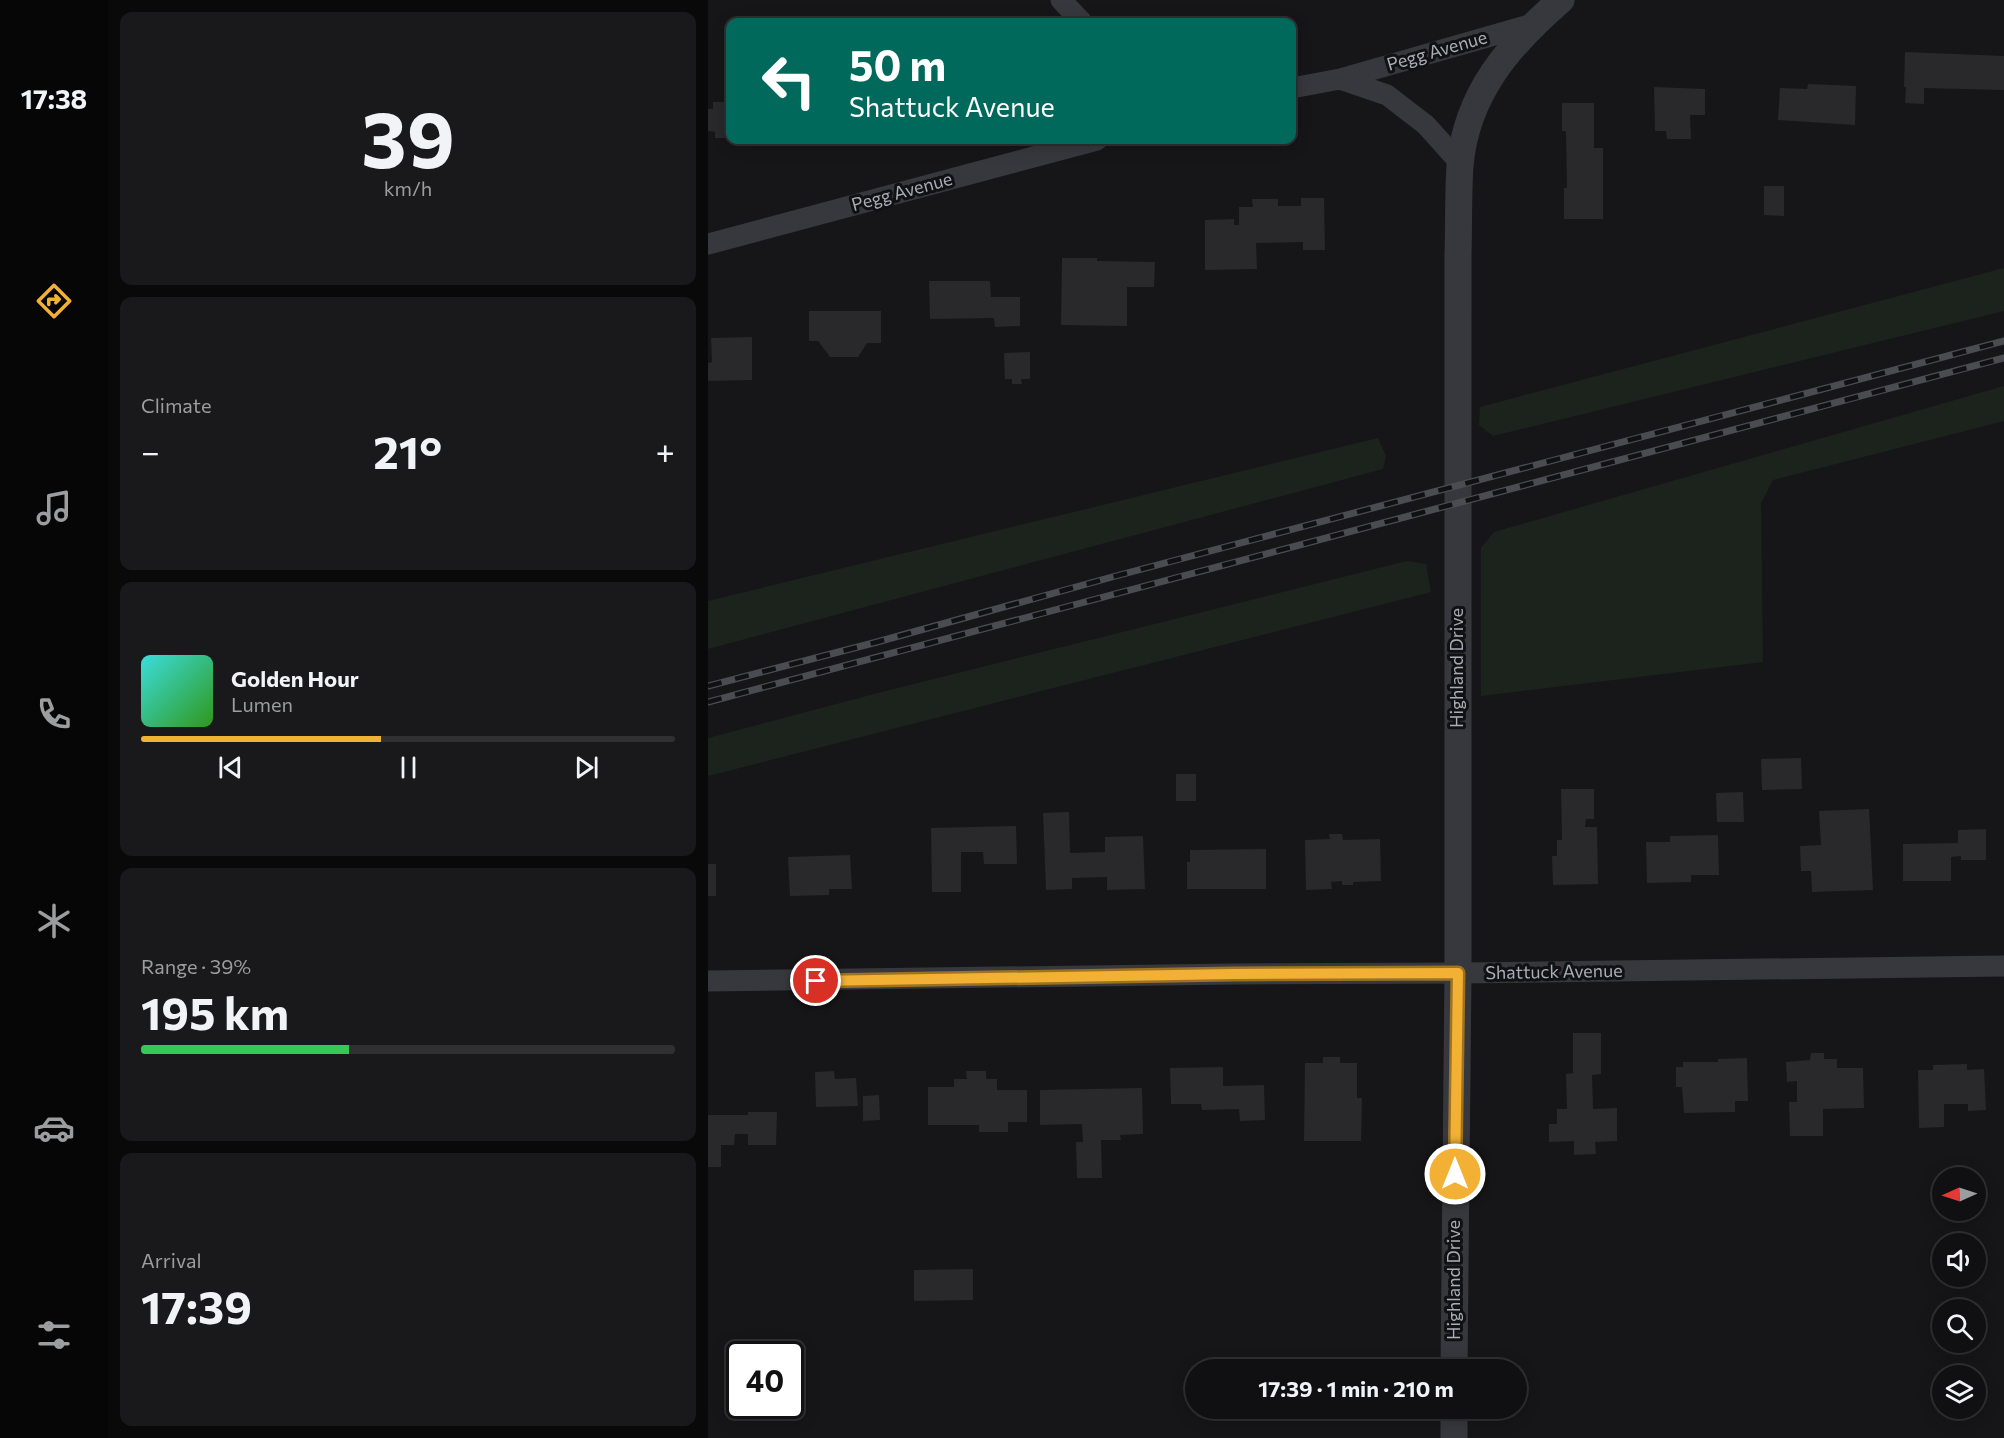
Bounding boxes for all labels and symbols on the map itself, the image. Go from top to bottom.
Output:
street label: Pegg Avenue [1384,25,1489,75]
street label: Pegg Avenue [849,167,955,215]
street label: Highland Drive [1445,608,1467,728]
pin [790,955,841,1006]
street label: Shattuck Avenue [1485,959,1623,983]
position arrow [1423,1142,1487,1206]
north arrow [1932,1167,1986,1221]
street label: Highland Drive [1442,1220,1464,1340]
speed limit sign: 40 [726,1341,804,1419]

